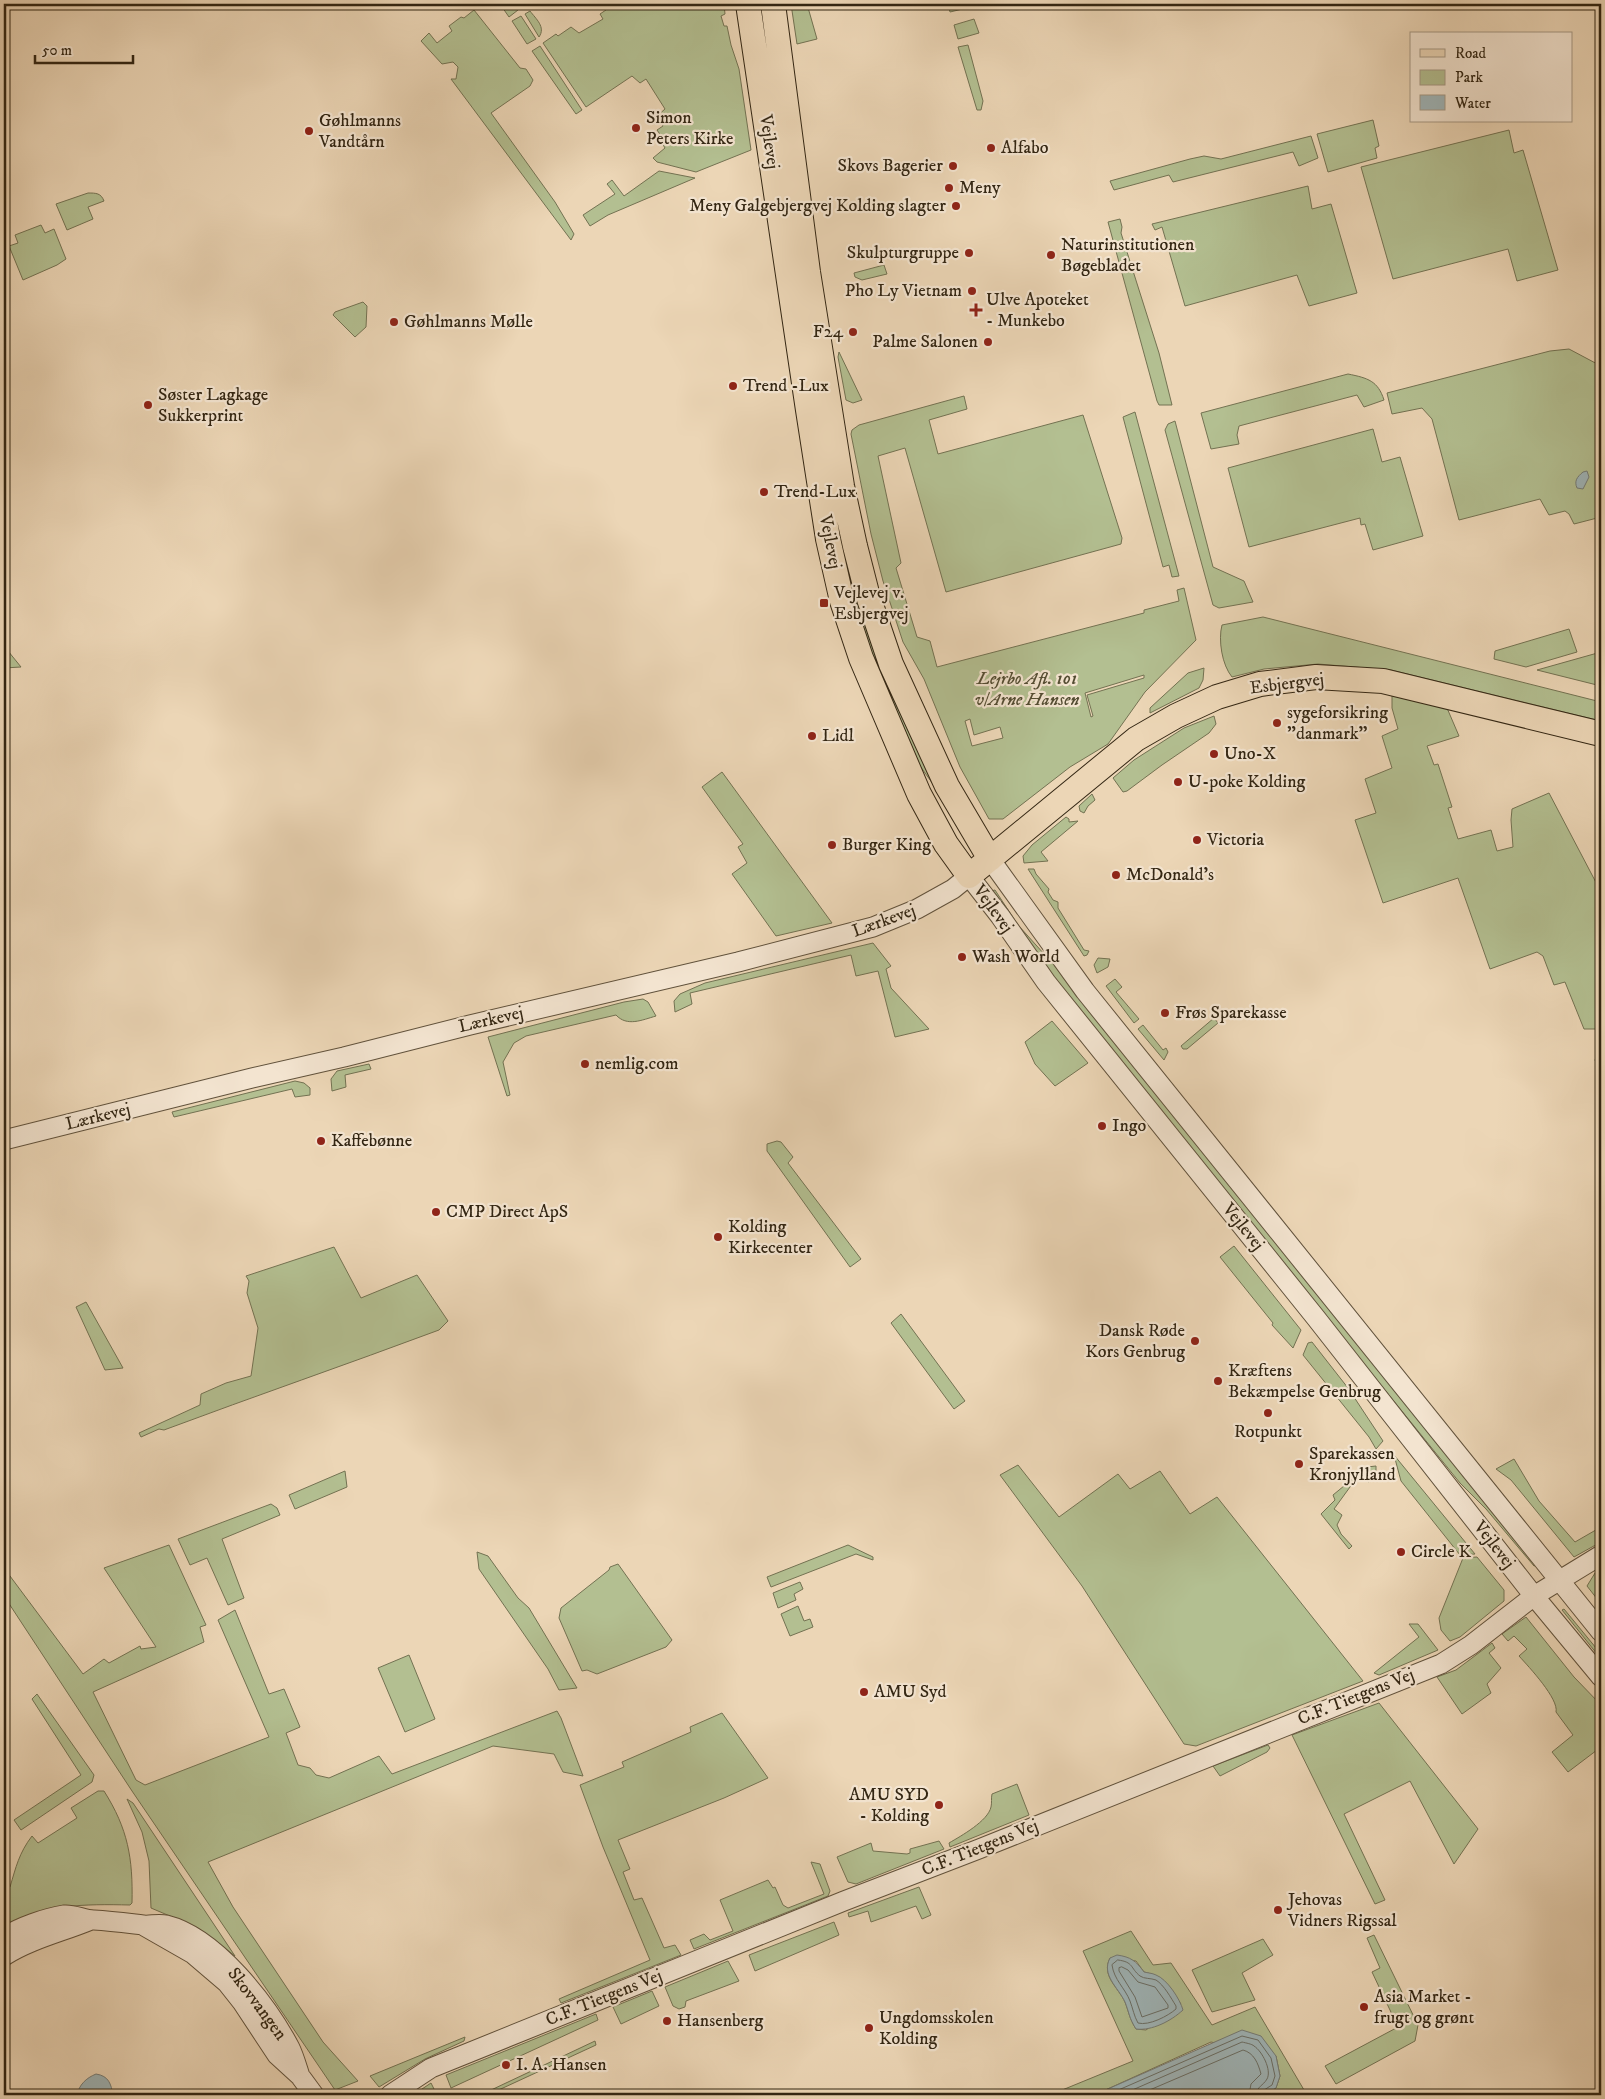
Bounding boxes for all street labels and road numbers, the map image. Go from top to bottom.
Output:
street label: Vejlevej [754,112,784,171]
street label: Vejlevej [814,512,846,571]
street label: Esbjergvej [1249,669,1325,699]
street label: Vejlevej [967,880,1018,938]
street label: Lærkevej [849,899,919,943]
street label: Lærkevej [456,1002,526,1038]
street label: Lærkevej [63,1098,133,1136]
street label: Vejlevej [1217,1198,1269,1255]
street label: Vejlevej [1468,1516,1520,1573]
street label: C.F. Tietgens Vej [1295,1664,1417,1730]
street label: C.F. Tietgens Vej [919,1815,1041,1881]
street label: Skovvangen [222,1963,292,2045]
street label: C.F. Tietgens Vej [543,1965,665,2031]

